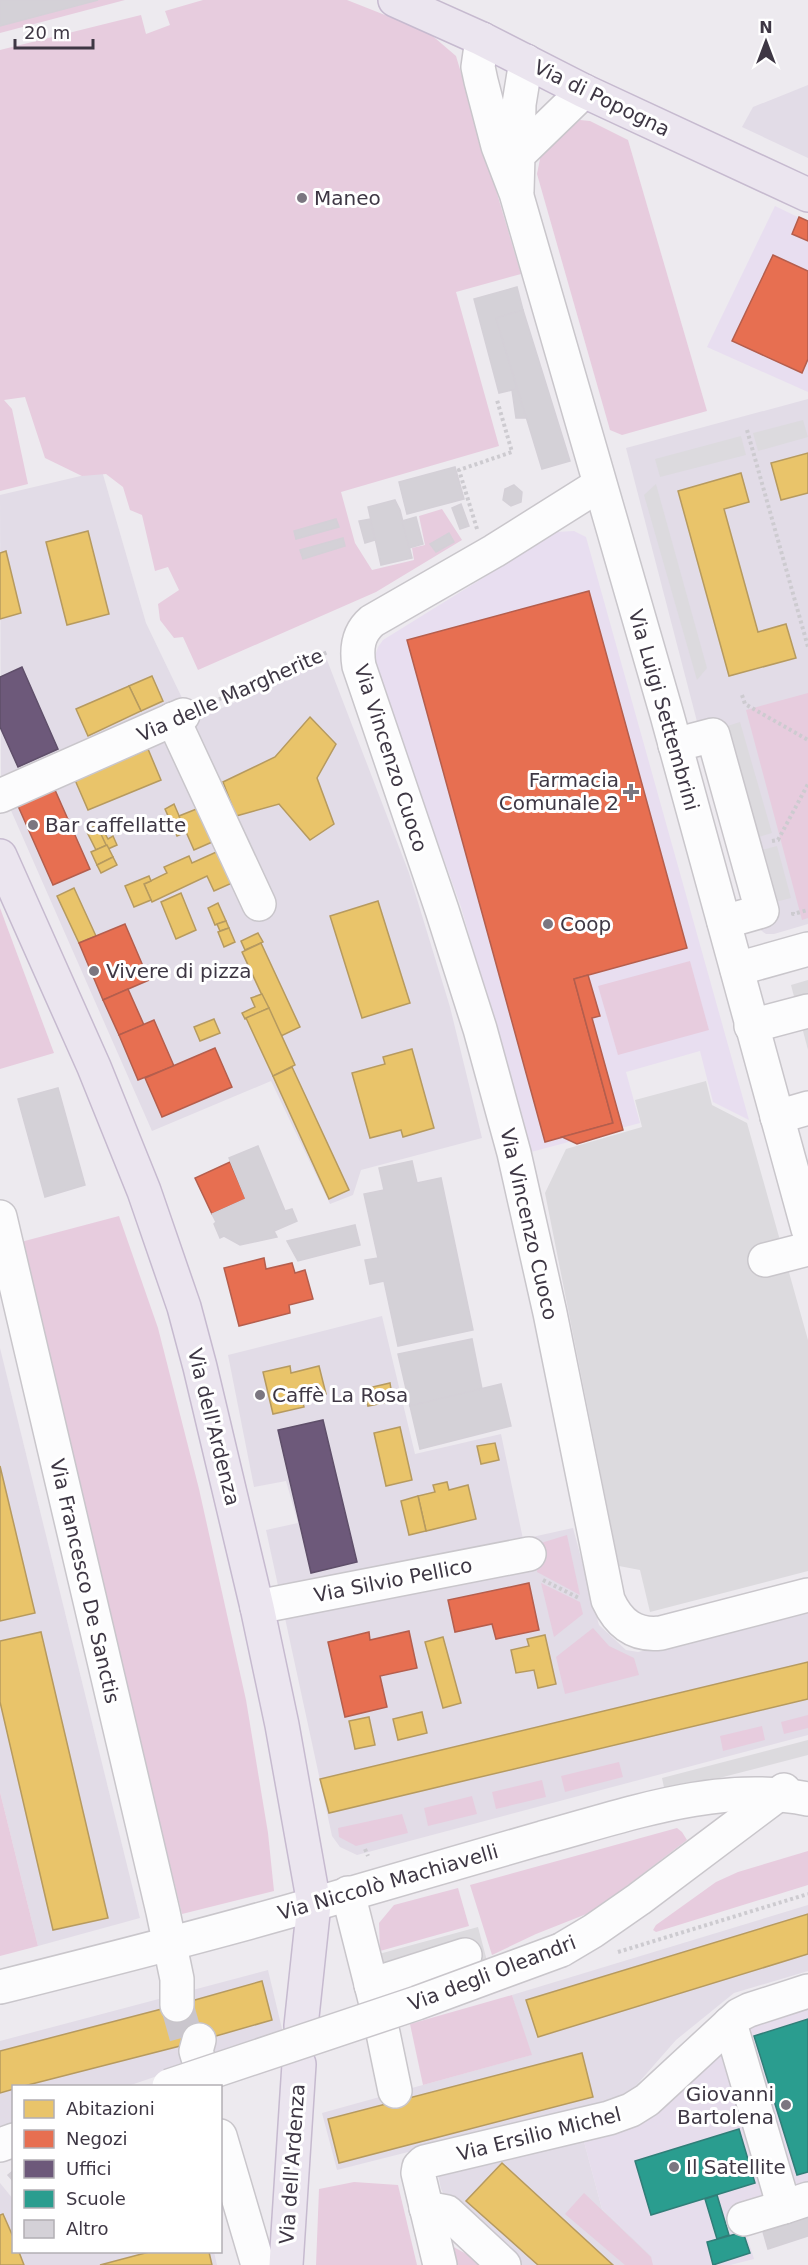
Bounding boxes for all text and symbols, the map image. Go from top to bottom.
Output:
scale bar [15,12,93,50]
north arrow [736,12,796,72]
text: N [759,18,773,37]
text: 20 m [24,22,70,43]
street label: Via di Popogna [530,55,674,141]
place label: Maneo [314,186,381,210]
marker: Maneo [295,191,309,205]
street label: Via Luigi Settembrini [624,607,704,813]
street label: Via delle Margherite [133,643,327,747]
street label: Via Vincenzo Cuoco [349,661,433,855]
place label: Farmacia Comunale 2 [499,768,619,815]
marker: Farmacia Comunale 2 [624,785,638,799]
place label: Bar caffellatte [45,813,186,837]
marker: Bar caffellatte [26,818,40,832]
place label: Coop [560,912,611,936]
marker: Coop [541,917,555,931]
place label: Vivere di pizza [106,959,252,983]
marker: Vivere di pizza [87,964,101,978]
street label: Via Vincenzo Cuoco [495,1126,563,1322]
street label: Via dell'Ardenza [183,1346,245,1508]
place label: Caffè La Rosa [272,1383,408,1407]
marker: Caffè La Rosa [253,1388,267,1402]
street label: Via Francesco De Sanctis [45,1456,125,1706]
street label: Via Silvio Pellico [312,1553,474,1607]
street label: Via Niccolò Machiavelli [275,1839,501,1925]
street label: Via degli Oleandri [405,1930,579,2016]
place label: Giovanni Bartolena [677,2082,774,2129]
street label: Via dell'Ardenza [274,2083,310,2245]
legend [12,2085,222,2253]
text: Abitazioni [66,2098,155,2119]
marker: Giovanni Bartolena [779,2098,793,2112]
street label: Via Ersilio Michel [454,2102,624,2166]
text: Negozi [66,2128,127,2149]
place label: Il Satellite [686,2155,786,2179]
text: Uffici [66,2158,111,2179]
marker: Il Satellite [667,2160,681,2174]
text: Scuole [66,2188,126,2209]
text: Altro [66,2218,108,2239]

